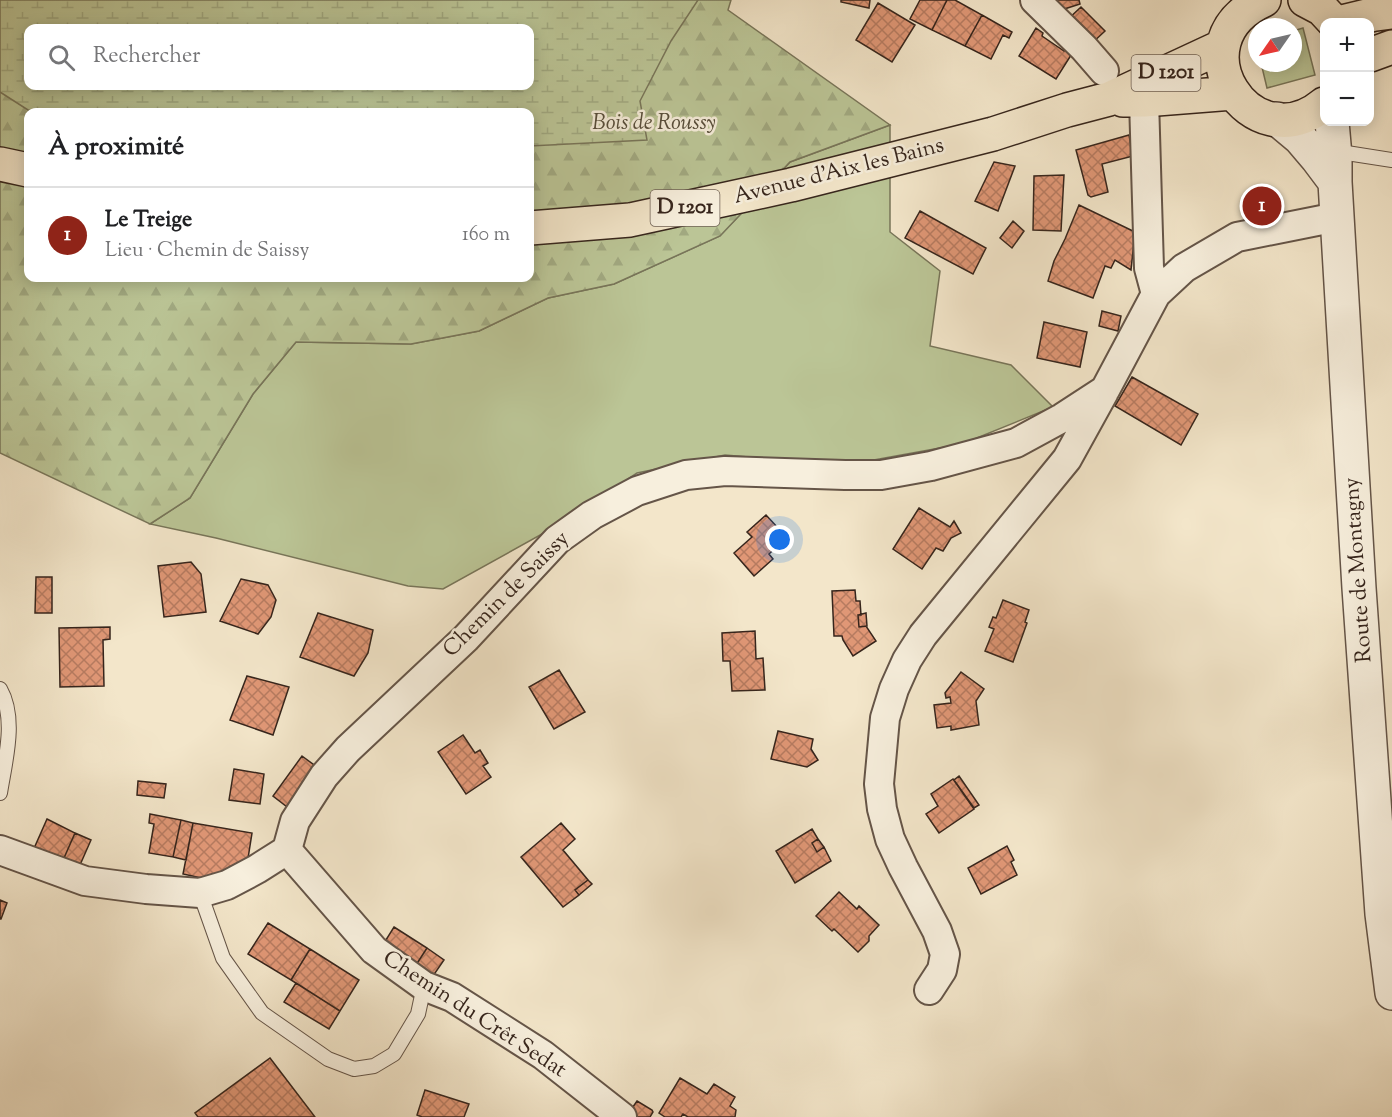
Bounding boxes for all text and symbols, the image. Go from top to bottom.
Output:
north arrow [1248,18,1302,72]
map controls [1320,18,1374,126]
button: + [1320,18,1374,72]
search box [24,24,534,90]
icon: search [45,41,78,74]
text: Rechercher [93,41,200,73]
road number: D 1201 [1132,55,1200,91]
button: − [1320,72,1374,126]
park label: Bois de Roussy [592,108,716,140]
text: À proximité [48,129,184,166]
street label: Avenue d'Aix les Bains [730,130,948,214]
pin: 1 [1242,184,1282,228]
road number: D 1201 [650,190,720,226]
text: Le Treige [105,205,192,237]
text: 1 [64,221,71,250]
text: 160 m [462,221,510,250]
text: Lieu · Chemin de Saissy [105,237,310,266]
street label: Route de Montagny [1337,476,1381,664]
street label: Chemin de Saissy [436,524,578,666]
your location [765,525,794,554]
street label: Chemin du Crêt Sedat [376,943,573,1087]

